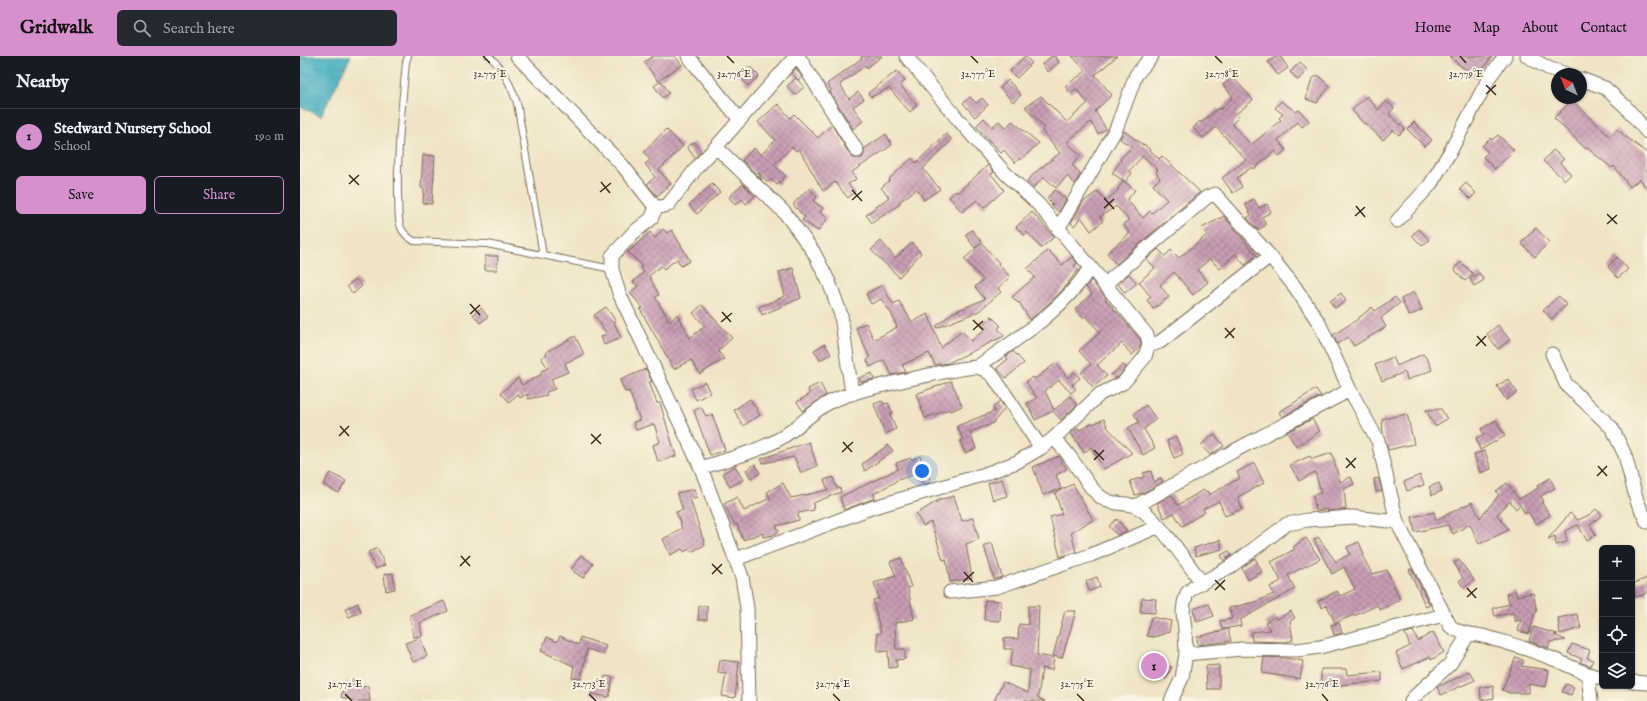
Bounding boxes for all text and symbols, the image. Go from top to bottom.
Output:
search box [117,10,397,46]
text: Gridwalk [20,16,93,40]
icon: search [131,17,153,39]
text: Search here [163,19,235,38]
text: Home [1415,19,1451,37]
text: Map [1473,19,1500,37]
text: About [1522,19,1558,37]
text: Contact [1580,19,1627,37]
text: 32.775°E [473,68,507,81]
text: 32.776°E [717,68,751,81]
text: 32.777°E [961,68,995,81]
text: 32.778°E [1205,68,1239,81]
text: 32.779°E [1449,68,1483,81]
north arrow [1551,68,1587,104]
text: Nearby [16,72,69,93]
text: Stedward Nursery School [54,119,211,138]
text: 1 [27,128,31,145]
text: 190 m [254,128,284,145]
text: School [54,138,91,155]
button: Save [16,176,146,214]
button: Share [154,176,284,214]
your location [912,461,932,481]
map controls [1599,545,1635,689]
button: + [1599,545,1635,581]
button: − [1599,581,1635,617]
button: locate [1599,617,1635,653]
pin: 1 [1141,651,1167,681]
button: layers [1599,653,1635,689]
text: 32.772°E [328,678,362,691]
text: 32.773°E [572,678,606,691]
text: 32.774°E [816,678,850,691]
text: 32.775°E [1060,678,1094,691]
text: 32.776°E [1305,678,1339,691]

